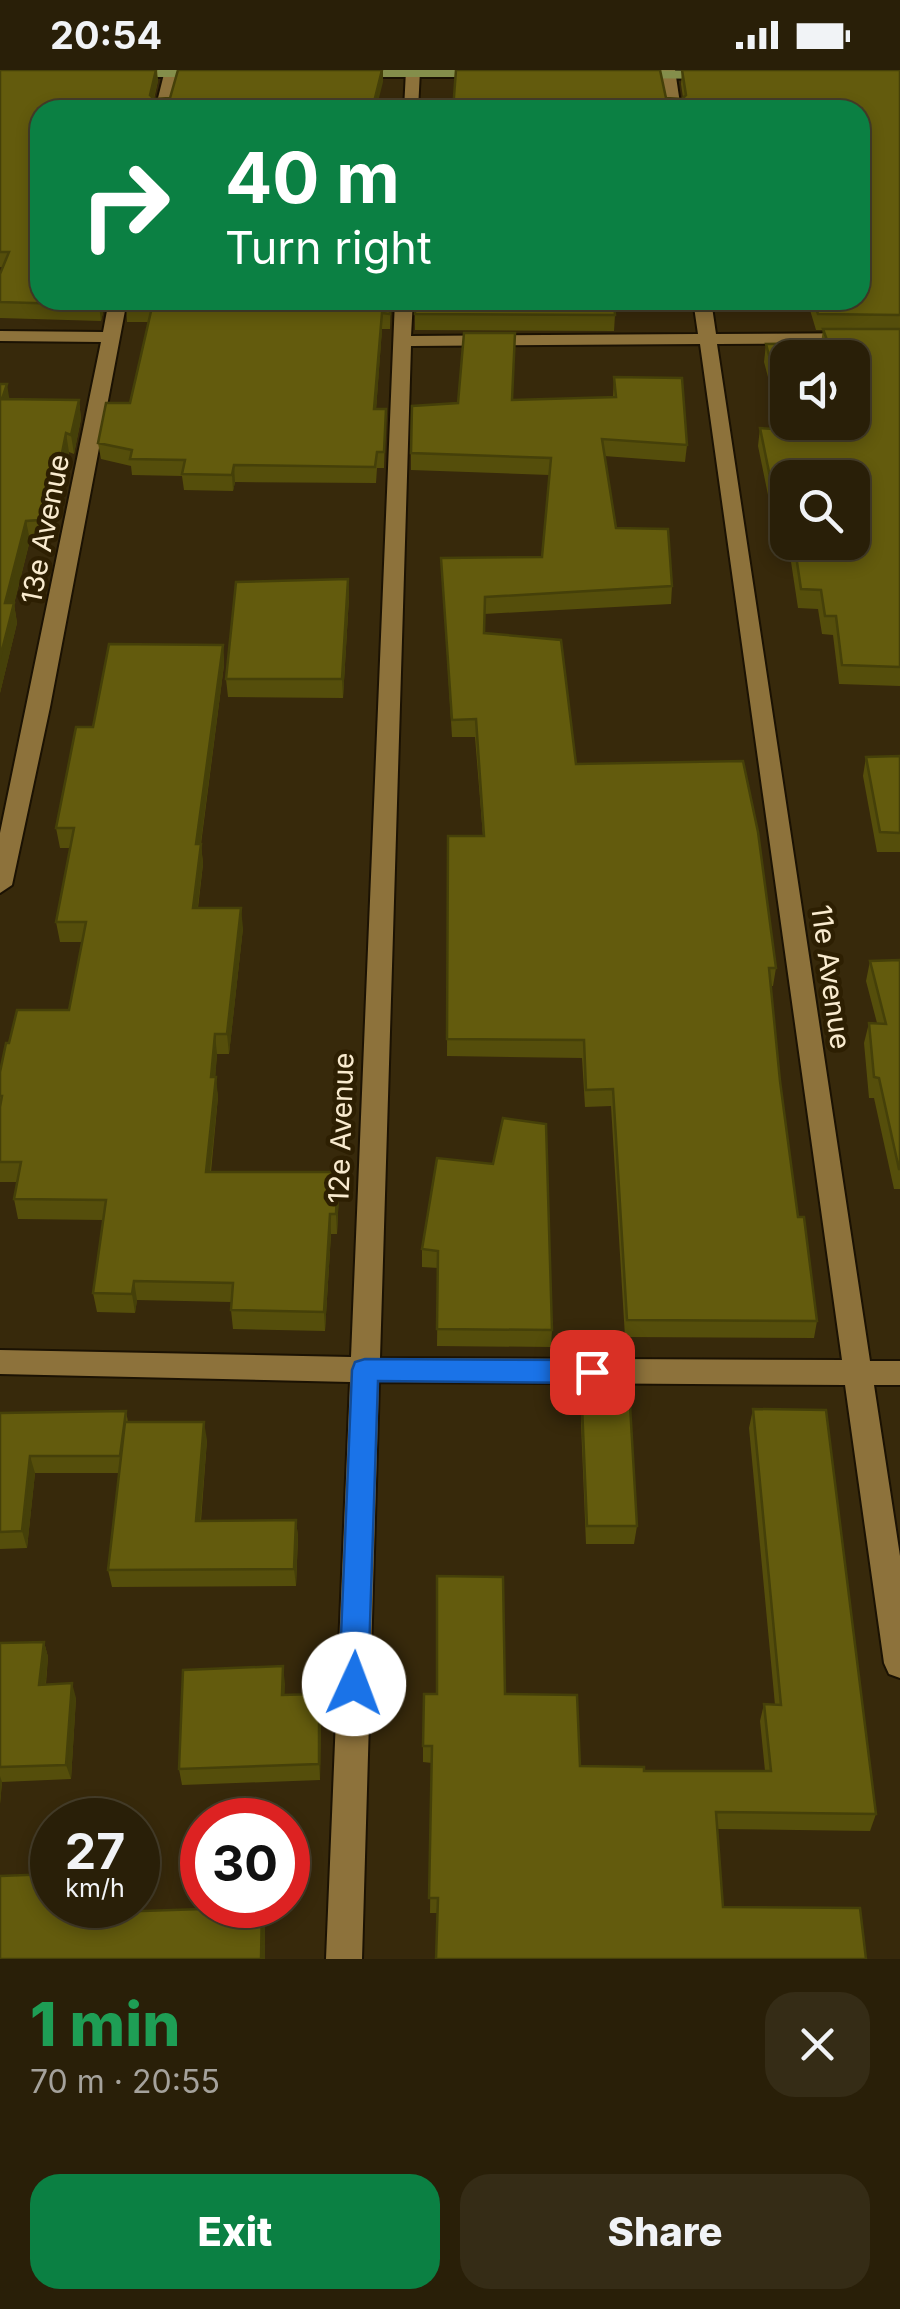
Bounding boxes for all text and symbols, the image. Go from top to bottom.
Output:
text: 20:54 [50,12,162,58]
text: 40 m [225,135,400,220]
icon: right [60,140,190,270]
text: Turn right [225,220,432,275]
map controls [770,340,870,560]
button: sound [770,340,870,440]
street label: 13e Avenue [14,452,76,606]
button: search [770,460,870,560]
street label: 11e Avenue [804,903,858,1051]
street label: 12e Avenue [321,1052,361,1204]
pin [550,1330,635,1415]
icon: arrive [565,1345,620,1400]
position arrow [302,1632,406,1736]
speed limit sign: 30 [180,1798,310,1928]
text: 27 [65,1821,125,1881]
text: km/h [65,1873,125,1903]
text: 1 min [30,1988,180,2060]
button: close [765,1992,870,2097]
text: 70 m · 20:55 [30,2062,220,2101]
button: Exit [30,2174,440,2289]
button: Share [460,2174,870,2289]

